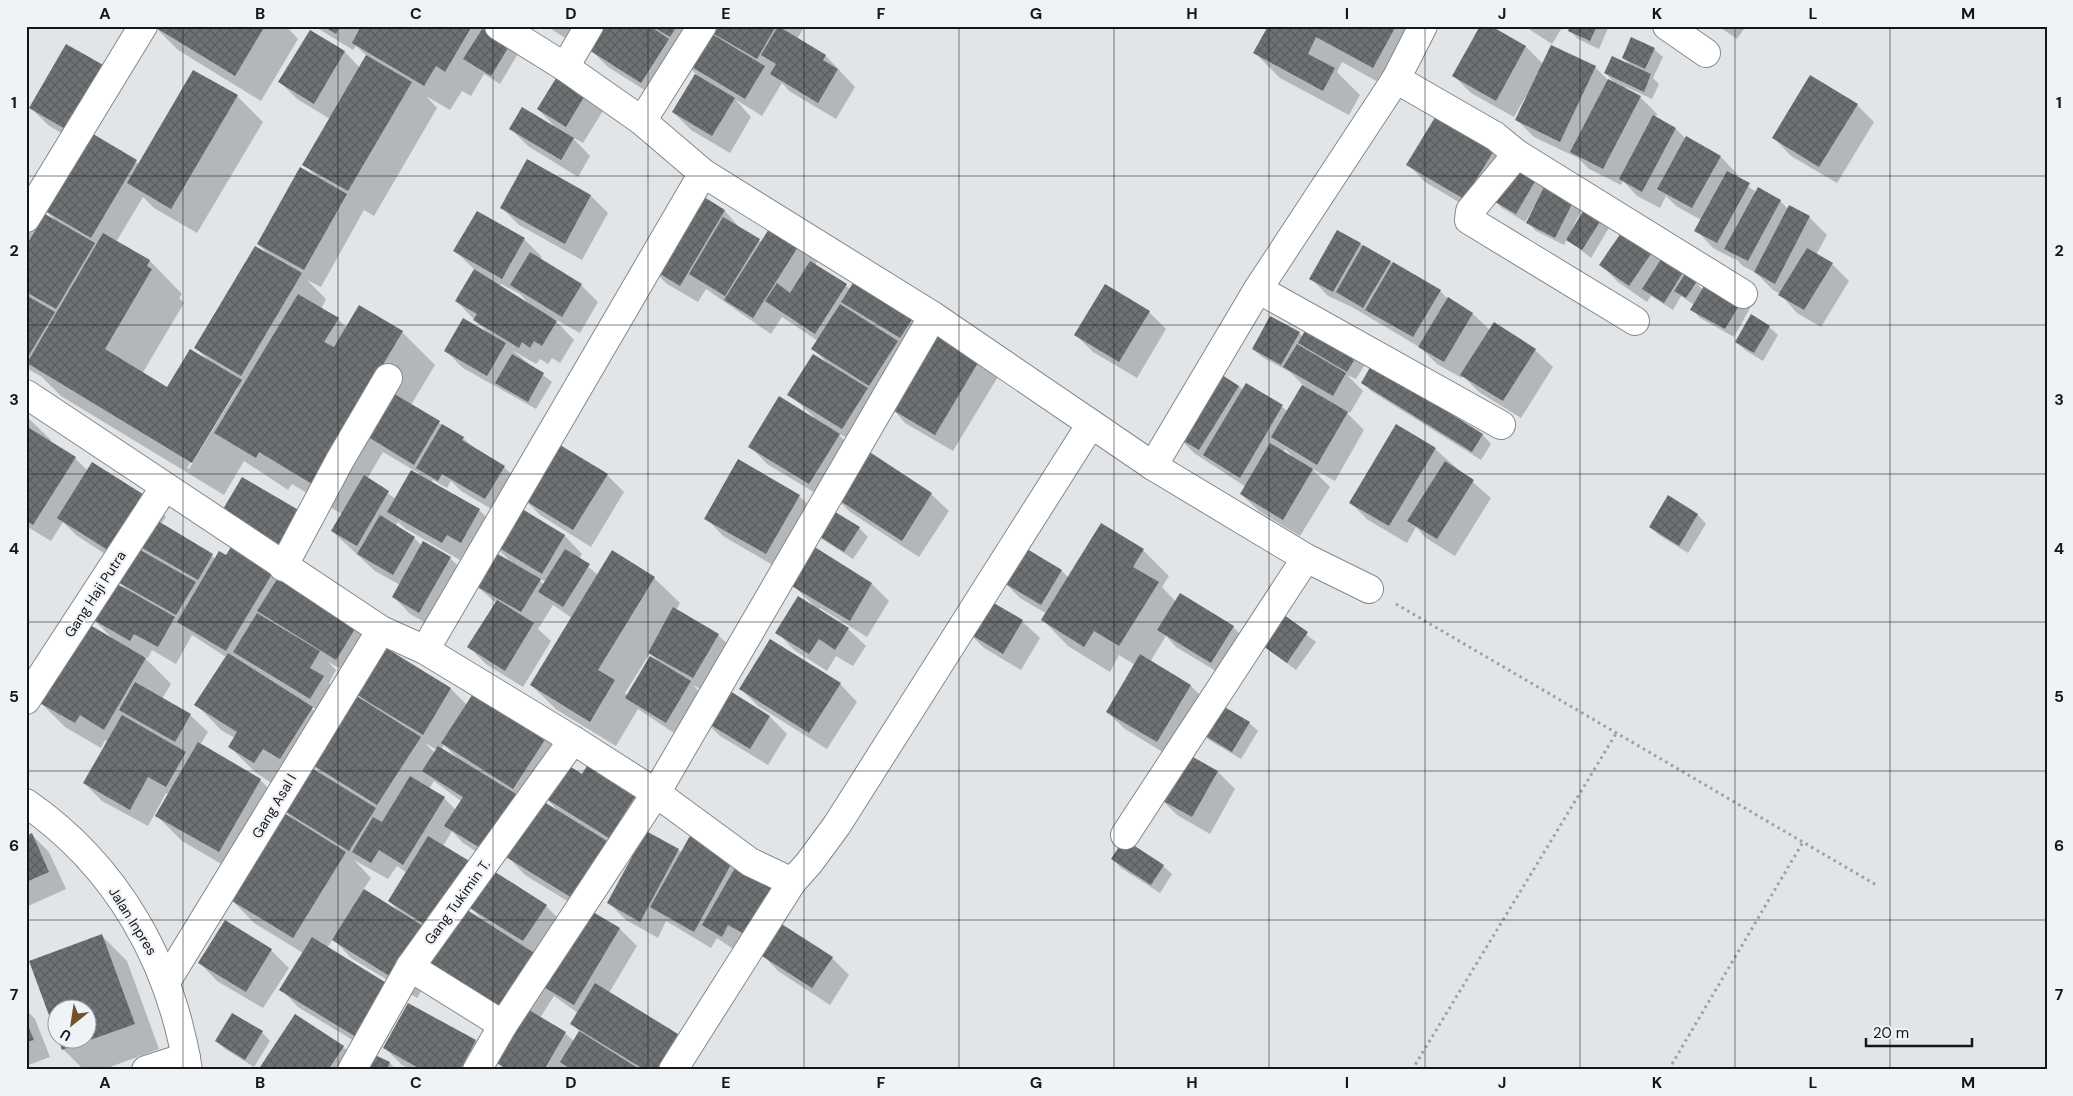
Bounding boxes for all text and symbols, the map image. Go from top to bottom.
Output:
text: A [99,3,111,24]
text: B [255,3,265,24]
text: C [410,3,422,24]
text: D [565,3,577,24]
text: E [721,3,731,24]
text: F [877,3,886,24]
text: G [1030,3,1042,24]
text: H [1186,3,1198,24]
text: I [1345,3,1349,24]
text: J [1498,3,1506,24]
text: K [1652,3,1663,24]
text: L [1809,3,1818,24]
text: M [1961,3,1975,24]
text: 1 [11,92,17,113]
text: 1 [2056,92,2062,113]
text: 2 [9,240,19,261]
text: 2 [2054,240,2064,261]
text: 3 [9,389,19,410]
text: 3 [2054,389,2064,410]
text: 4 [9,538,19,559]
text: 4 [2054,538,2064,559]
street label: Gang Haji Putra [60,547,130,641]
text: 5 [9,686,19,707]
text: 5 [2054,686,2064,707]
street label: Gang Asal I [248,771,300,841]
text: 6 [9,835,19,856]
text: 6 [2054,835,2064,856]
street label: Gang Tukimin T. [420,856,494,948]
street label: Jalan Inpres [105,884,161,958]
text: 7 [10,984,19,1005]
text: 7 [2055,984,2064,1005]
north arrow [48,998,98,1048]
scale bar [1866,1016,1972,1048]
text: 20 m [1873,1023,1909,1043]
text: U [57,1025,74,1045]
text: A [99,1072,111,1093]
text: B [255,1072,265,1093]
text: C [410,1072,422,1093]
text: D [565,1072,577,1093]
text: E [721,1072,731,1093]
text: F [877,1072,886,1093]
text: G [1030,1072,1042,1093]
text: H [1186,1072,1198,1093]
text: I [1345,1072,1349,1093]
text: J [1498,1072,1506,1093]
text: K [1652,1072,1663,1093]
text: L [1809,1072,1818,1093]
text: M [1961,1072,1975,1093]

